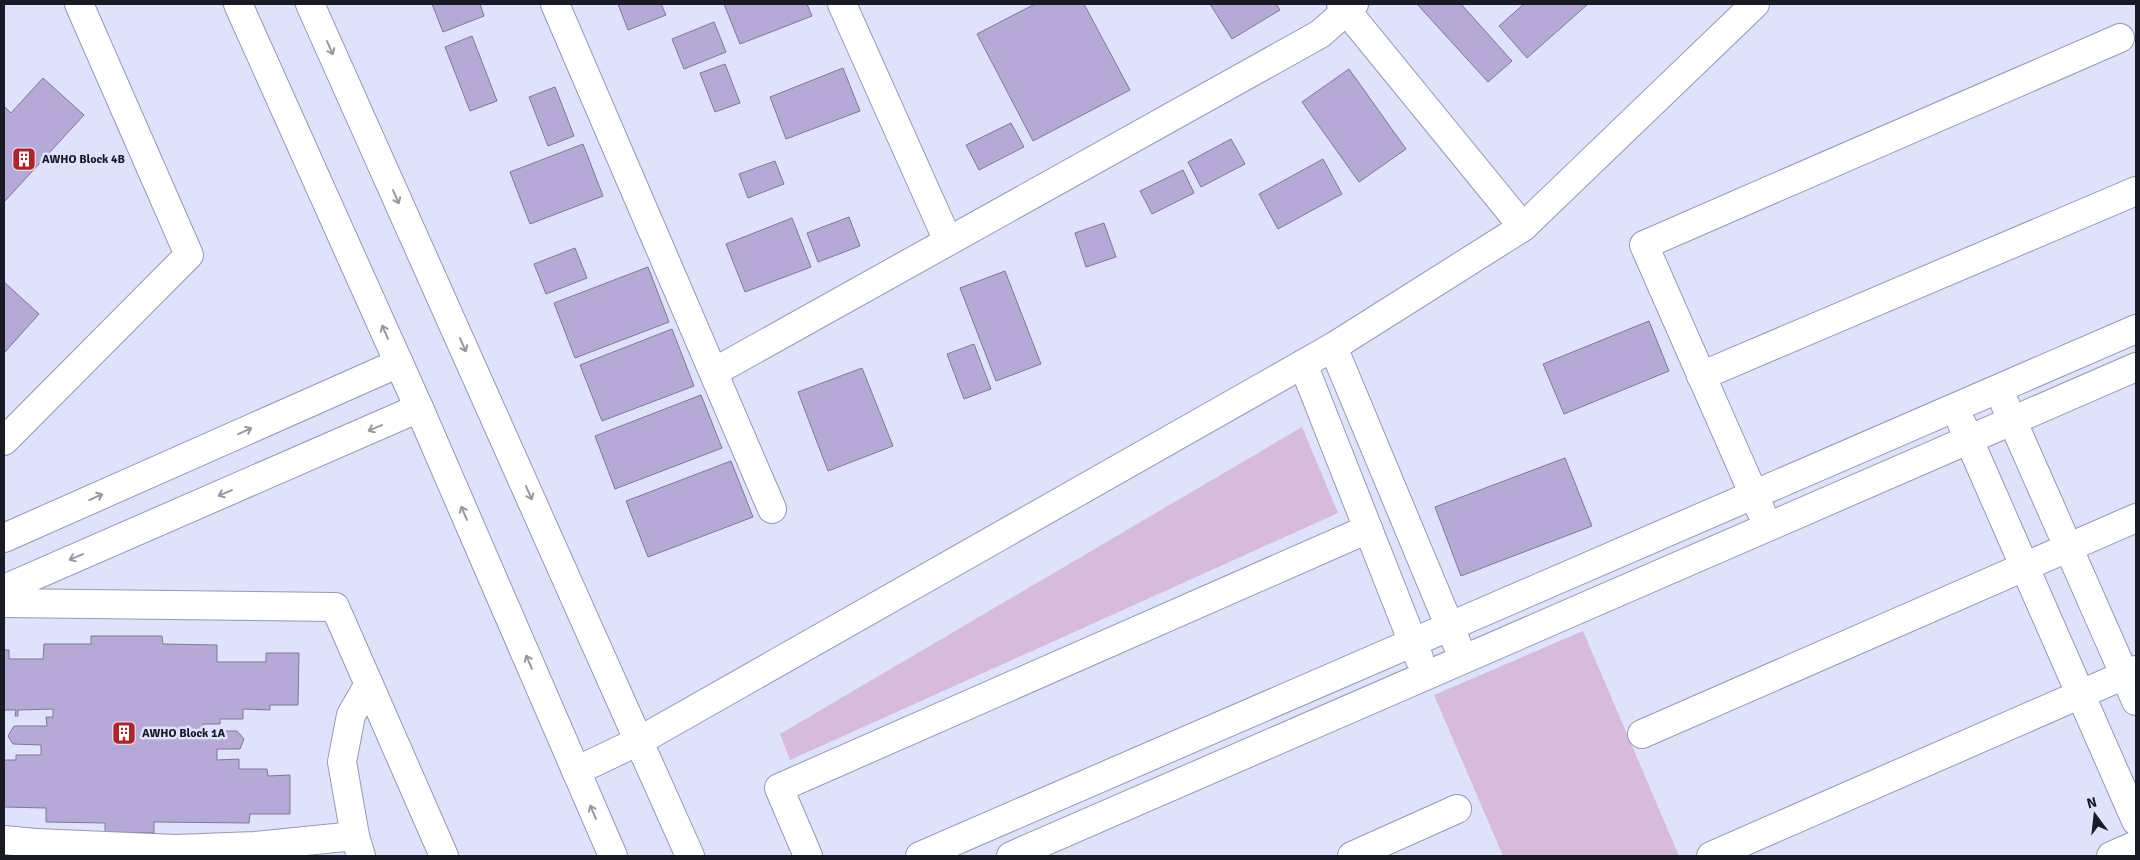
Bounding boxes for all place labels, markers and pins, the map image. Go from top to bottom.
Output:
building icon: AWHO Block 4B [11,146,37,172]
place label: AWHO Block 4B [42,152,125,167]
building icon: AWHO Block 1A [111,720,137,746]
place label: AWHO Block 1A [142,726,225,741]

